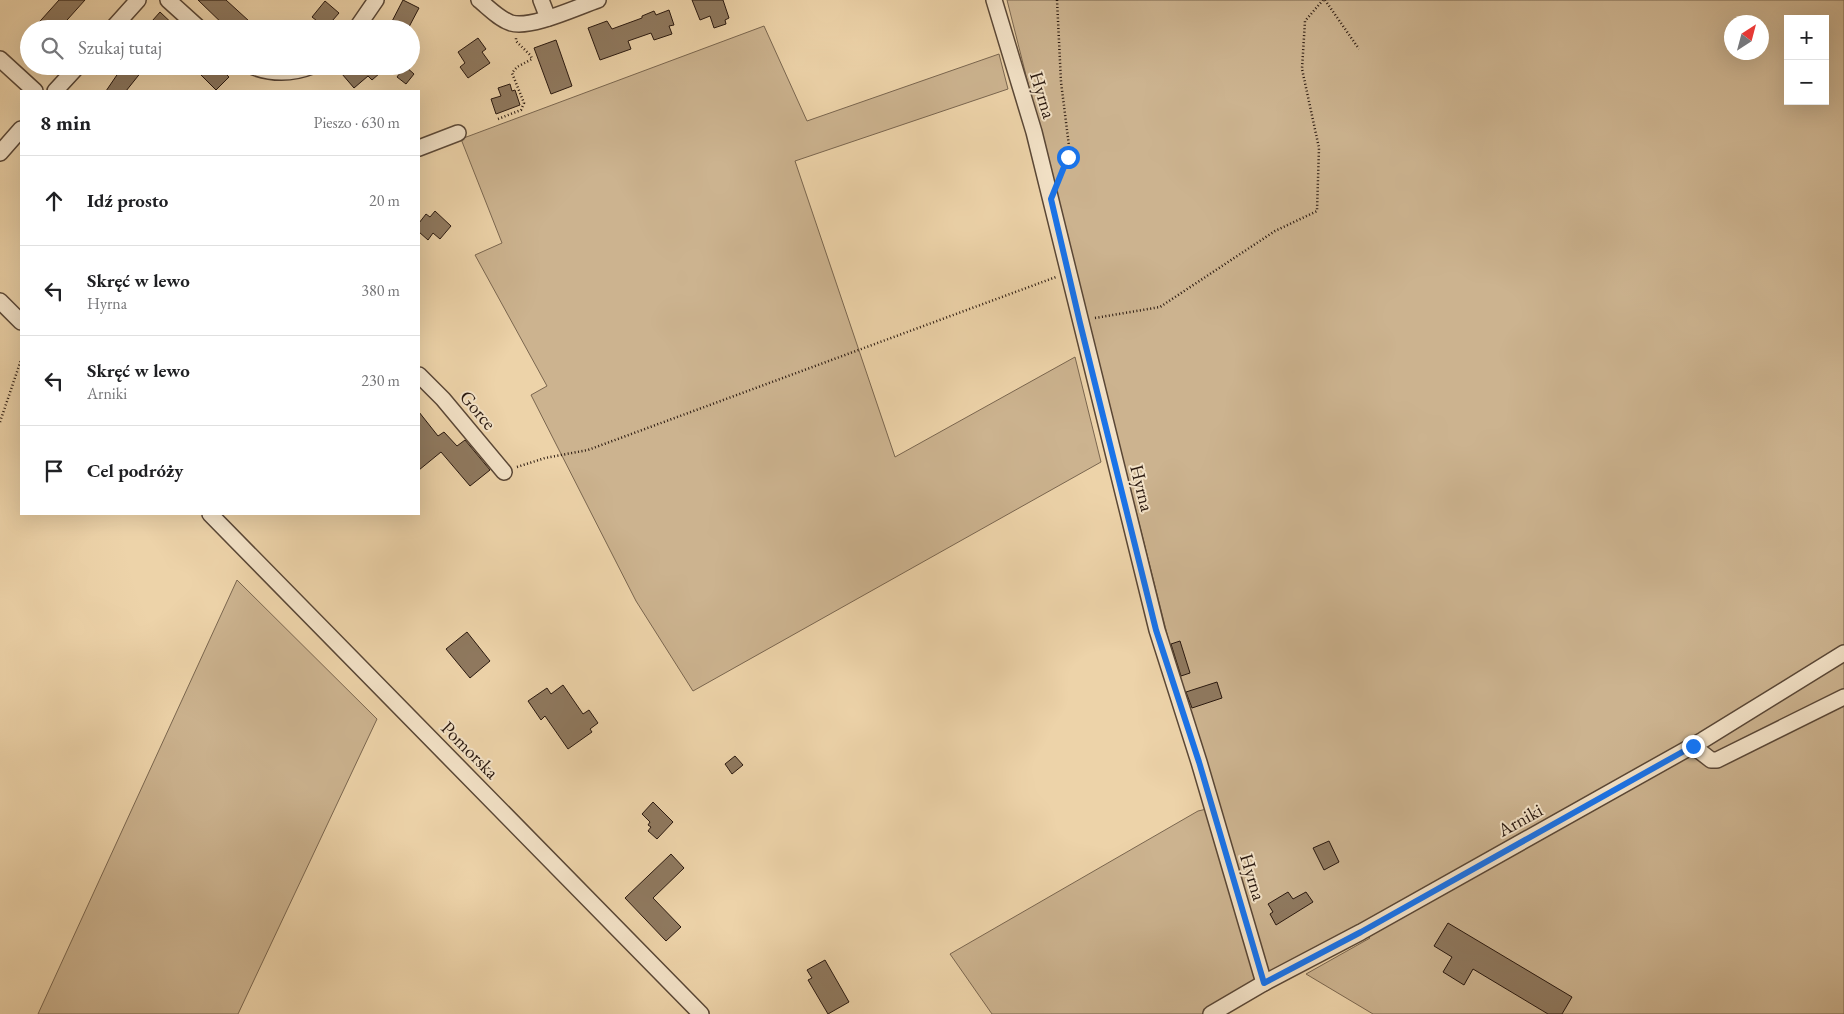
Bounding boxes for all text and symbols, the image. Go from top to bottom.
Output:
north arrow [1724,15,1769,60]
map controls [1784,15,1829,105]
button: + [1784,15,1829,60]
search box [20,20,420,75]
icon: search [38,34,66,62]
text: Szukaj tutaj [78,35,162,60]
button: − [1784,60,1829,105]
street label: Hyrna [1024,69,1062,122]
text: 8 min [40,109,91,136]
text: Pieszo · 630 m [314,112,400,133]
route start [1057,146,1080,169]
icon: ahead [40,187,68,215]
text: Idź prosto [87,188,168,213]
text: 20 m [369,190,400,211]
text: Skręć w lewo [87,268,190,293]
icon: left [40,277,68,305]
text: 380 m [361,280,400,301]
text: Hyrna [87,293,127,314]
text: Skręć w lewo [87,358,190,383]
icon: left [40,367,68,395]
text: 230 m [361,370,400,391]
text: Arniki [87,383,127,404]
street label: Gorce [454,385,502,435]
icon: arrive [40,457,68,485]
text: Cel podróży [87,458,183,483]
street label: Hyrna [1124,462,1160,515]
street label: Pomorska [436,716,505,785]
route end [1682,735,1705,758]
street label: Arniki [1492,797,1547,843]
street label: Hyrna [1234,851,1272,904]

